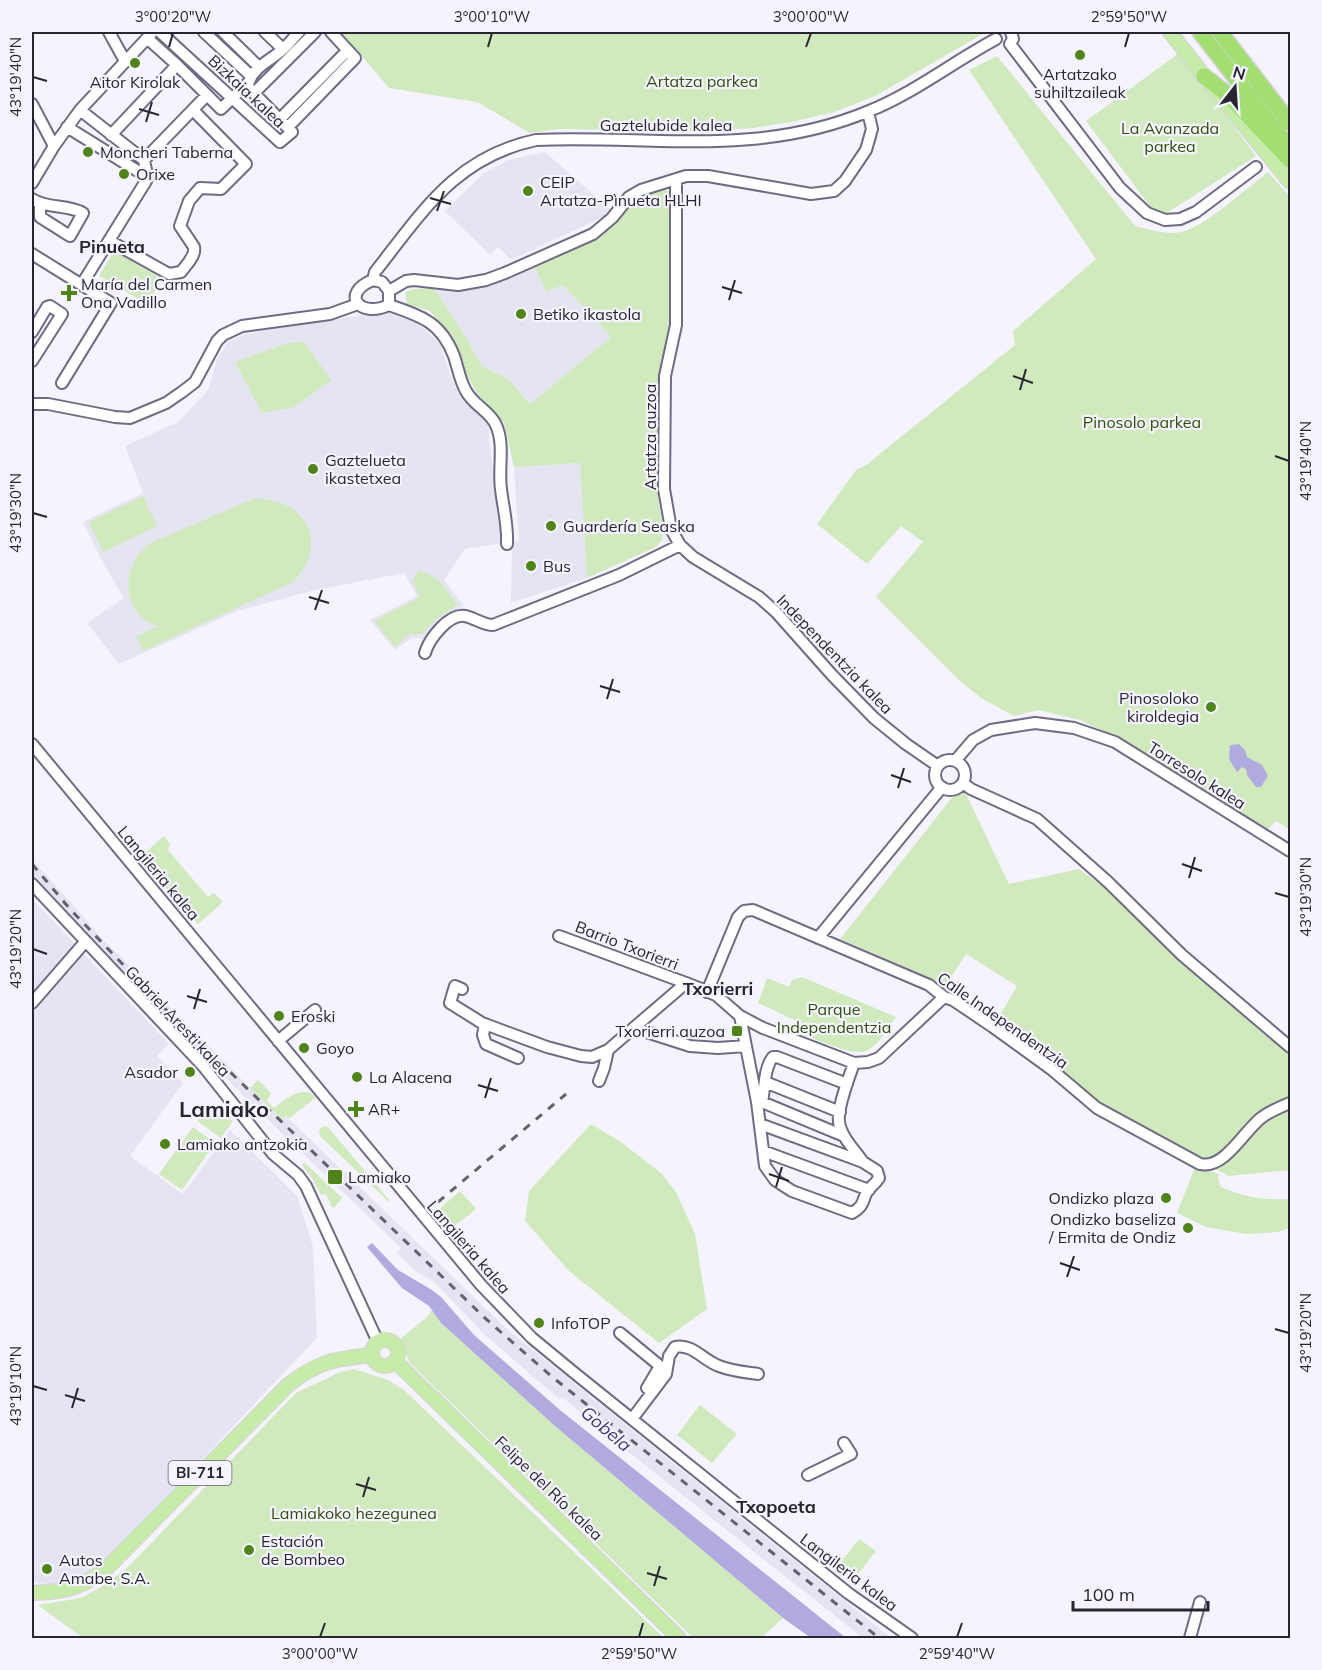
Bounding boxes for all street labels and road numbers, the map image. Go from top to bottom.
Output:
street label: Bizkaia kalea [204,50,290,132]
street label: Gaztelubide kalea [600,115,732,135]
street label: Artatza auzoa [640,384,660,490]
street label: Independentzia kalea [773,590,897,718]
street label: Torresolo kalea [1144,737,1250,813]
street label: Langileria kalea [114,822,204,924]
street label: Barrio Txorierri [573,916,681,974]
street label: Gabriel Aresti kalea [121,961,235,1081]
street label: Calle Independentzia [934,967,1072,1073]
street label: Langileria kalea [423,1196,515,1298]
street label: Felipe del Río kalea [491,1432,607,1544]
road number: BI-711 [168,1461,232,1485]
street label: Langileria kalea [796,1529,902,1615]

